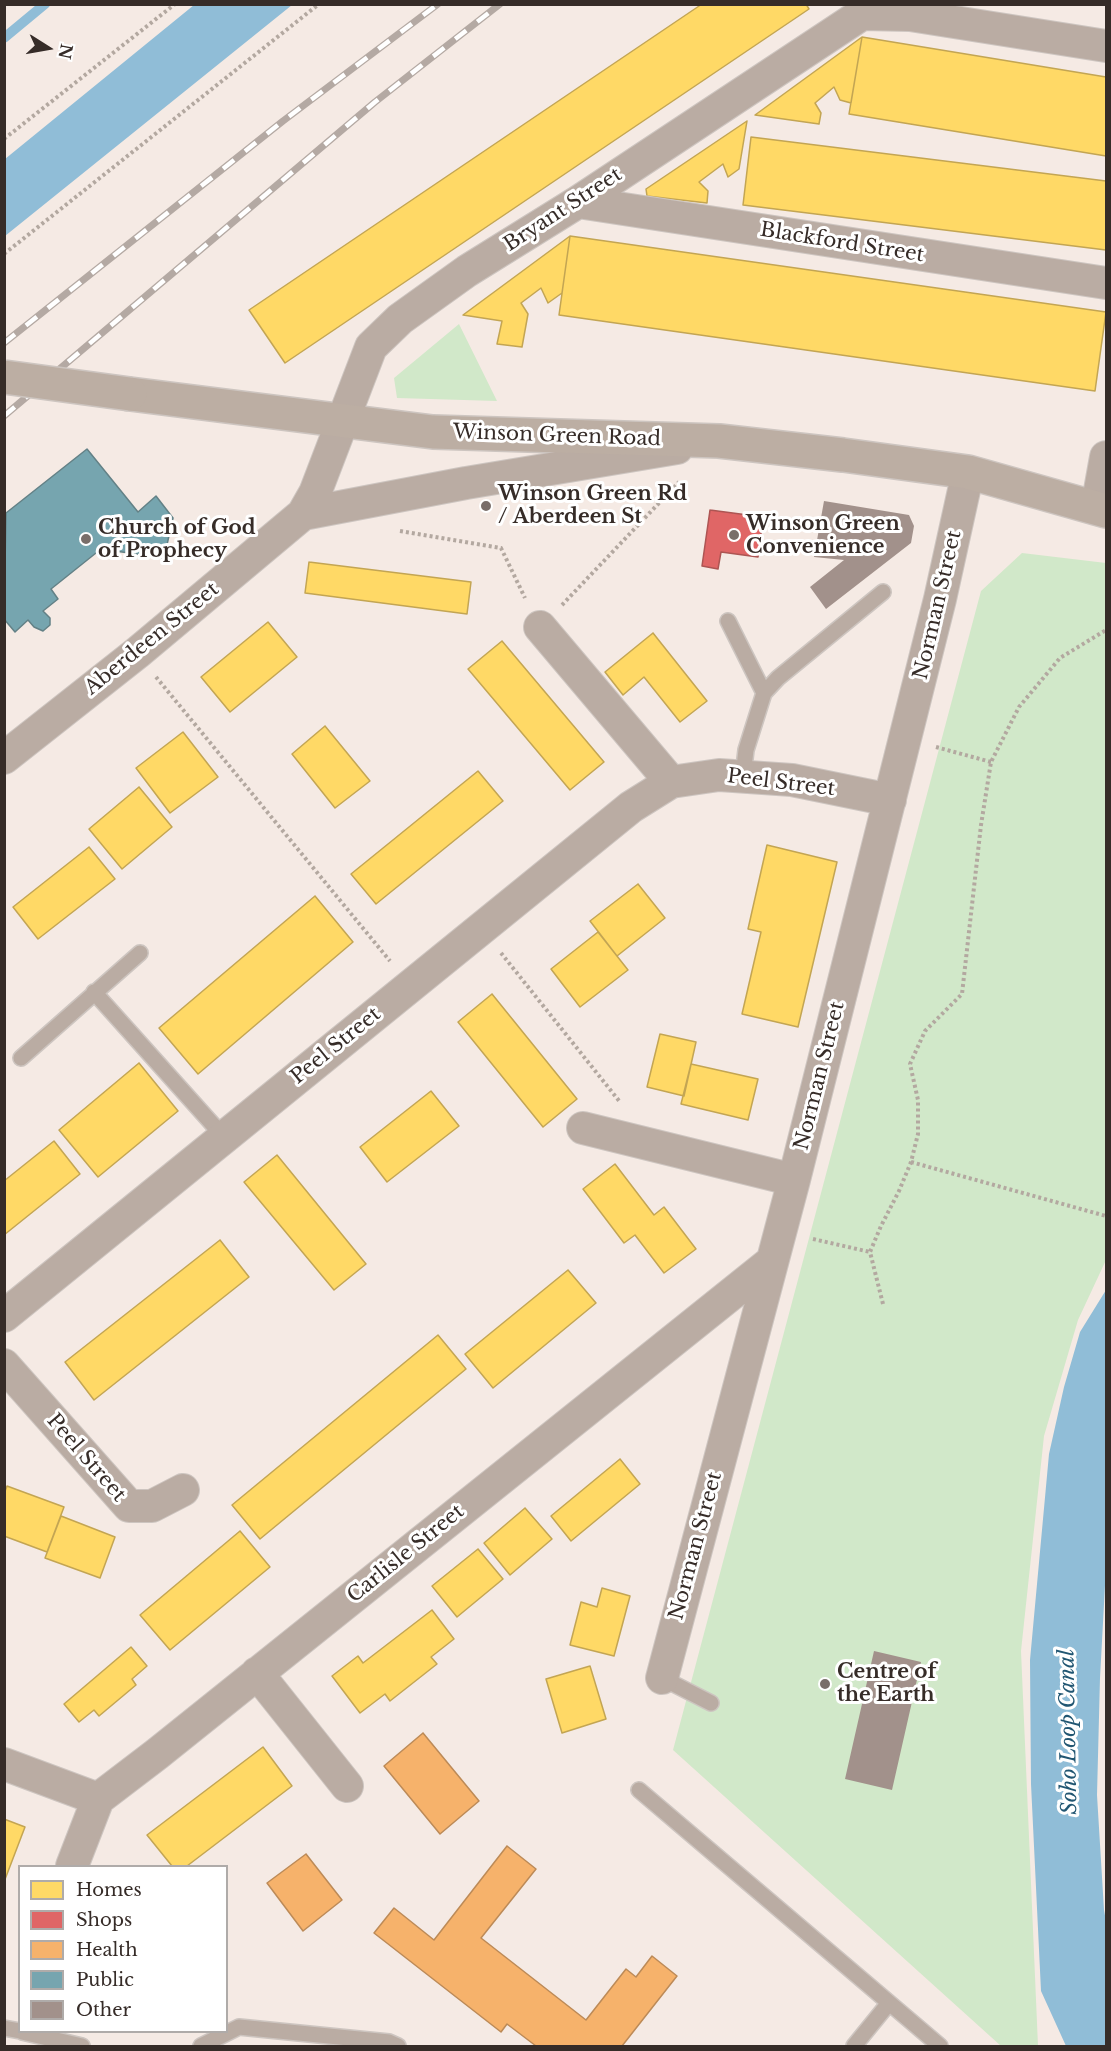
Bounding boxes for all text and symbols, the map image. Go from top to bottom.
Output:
north arrow [18,18,78,78]
text: N [54,42,77,61]
street label: Bryant Street [500,163,626,257]
street label: Blackford Street [758,218,926,268]
street label: Winson Green Road [453,420,661,452]
place label: Winson Green Rd / Aberdeen St [498,482,687,529]
marker: Winson Green Rd / Aberdeen St [479,499,493,513]
place label: Winson Green Convenience [746,512,900,559]
place label: Church of God of Prophecy [98,516,256,563]
marker: Winson Green Convenience [727,528,741,542]
street label: Norman Street [909,528,967,682]
marker: Church of God of Prophecy [79,532,93,546]
street label: Aberdeen Street [80,578,224,700]
street label: Peel Street [726,764,836,802]
street label: Norman Street [790,999,850,1153]
street label: Peel Street [286,1003,386,1089]
street label: Peel Street [41,1409,131,1507]
street label: Norman Street [665,1469,727,1623]
street label: Carlisle Street [343,1500,469,1608]
water label: Soho Loop Canal [1055,1649,1083,1815]
place label: Centre of the Earth [837,1660,936,1707]
marker: Centre of the Earth [818,1677,832,1691]
legend [18,1865,228,2033]
text: Homes [76,1879,142,1901]
text: Shops [76,1909,132,1931]
text: Health [76,1939,138,1961]
text: Public [76,1969,134,1991]
text: Other [76,1999,131,2021]

